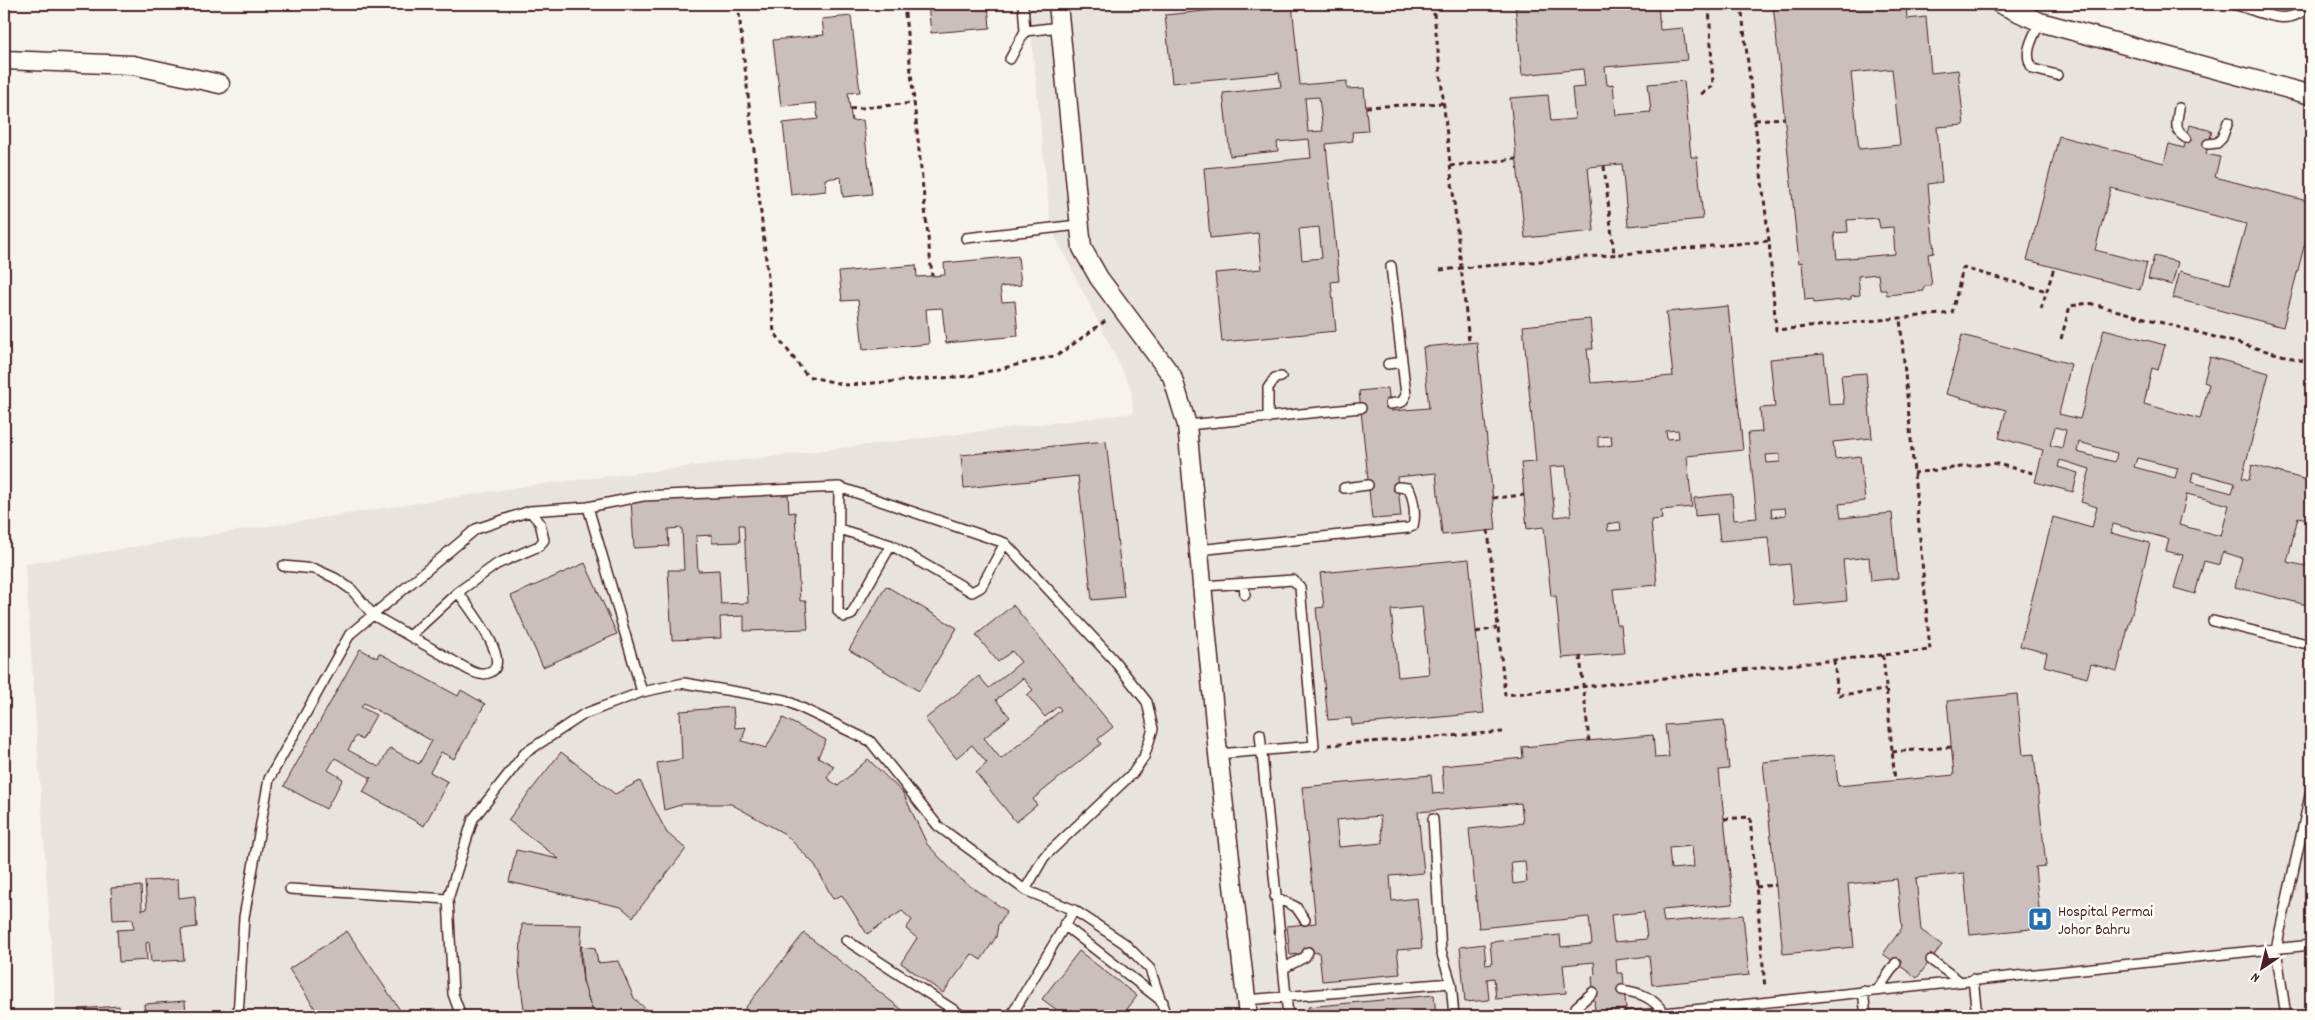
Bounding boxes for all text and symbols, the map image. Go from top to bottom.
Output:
place label: Hospital Permai Johor Bahru [2058,901,2153,942]
hospital icon: Hospital Permai Johor Bahru [2027,906,2053,932]
north arrow [2238,942,2288,992]
text: N [2247,967,2264,987]

